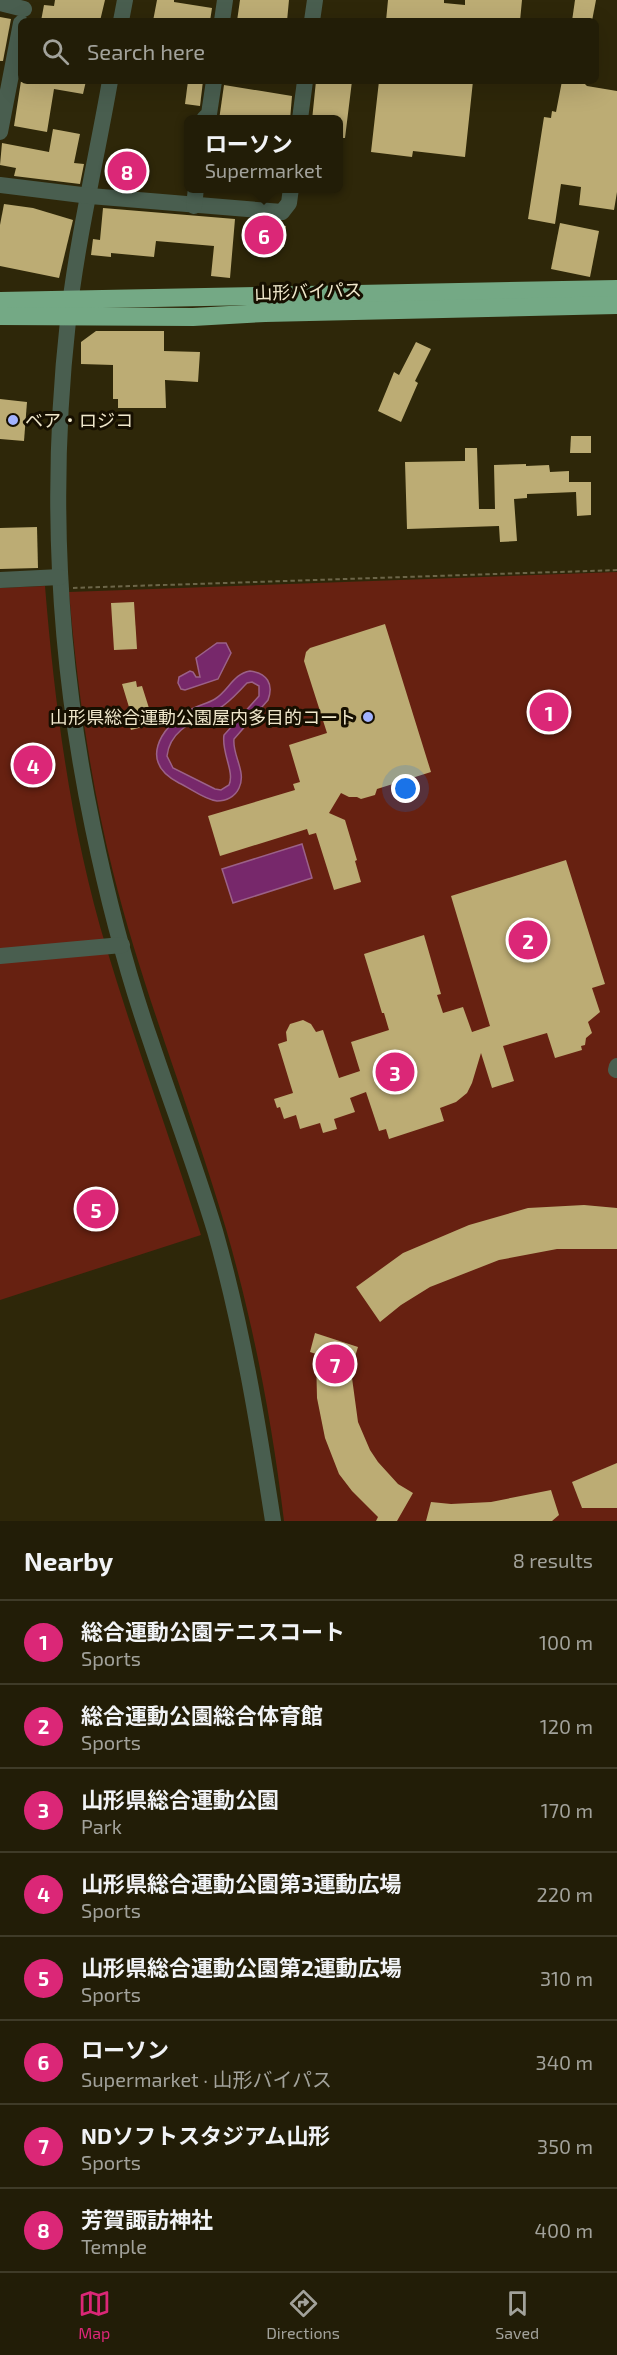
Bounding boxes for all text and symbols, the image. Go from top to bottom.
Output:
search box [18,18,599,84]
icon: search [39,35,72,68]
text: Search here [87,38,205,64]
popup [184,115,343,193]
text: ローソン [205,130,293,156]
pin: 8 [108,148,146,194]
text: Supermarket [205,158,322,182]
pin: 6 [244,212,284,258]
street label: 山形バイパス [254,278,362,304]
place label: ベア・ロジコ [25,409,133,431]
marker: ベア・ロジコ [6,413,20,427]
pin: 1 [530,690,568,734]
place label: 山形県総合運動公園屋内多目的コート [50,706,356,728]
marker: 山形県総合運動公園屋内多目的コート [361,710,375,724]
pin: 4 [14,742,52,788]
your location [391,774,420,803]
pin: 2 [508,918,548,962]
pin: 3 [376,1050,414,1094]
pin: 5 [76,1186,116,1232]
pin: 7 [316,1342,354,1386]
text: Nearby [24,1545,113,1576]
text: 8 results [513,1548,593,1572]
text: 総合運動公園テニスコート [81,1618,345,1644]
text: 1 [39,1630,48,1654]
text: 100 m [539,1630,593,1654]
text: Sports [81,1646,141,1670]
text: 総合運動公園総合体育館 [81,1702,323,1728]
text: 2 [38,1714,49,1738]
text: 120 m [540,1714,593,1738]
text: Sports [81,1730,141,1754]
text: 山形県総合運動公園 [81,1786,279,1812]
text: 3 [38,1798,49,1822]
text: 170 m [541,1798,593,1822]
text: Park [81,1814,122,1838]
text: 山形県総合運動公園第3運動広場 [81,1870,401,1896]
text: 4 [37,1882,50,1906]
text: 220 m [536,1882,593,1906]
text: Sports [81,1898,141,1922]
text: 山形県総合運動公園第2運動広場 [81,1954,402,1980]
text: 5 [38,1966,49,1990]
text: 310 m [540,1966,593,1990]
text: Sports [81,1982,141,2006]
text: ローソン [81,2036,169,2062]
text: 6 [38,2050,49,2074]
text: 340 m [536,2050,593,2074]
text: Supermarket · 山形バイパス [81,2067,332,2091]
text: NDソフトスタジアム山形 [81,2122,330,2148]
text: 7 [38,2134,49,2158]
text: 350 m [537,2134,593,2158]
text: Sports [81,2150,141,2174]
text: 芳賀諏訪神社 [81,2206,213,2232]
text: 8 [37,2218,50,2242]
text: 400 m [535,2218,593,2242]
text: Temple [81,2234,147,2258]
tab: Map [78,2287,111,2342]
tab: Directions [266,2287,340,2342]
tab: Saved [495,2287,539,2342]

